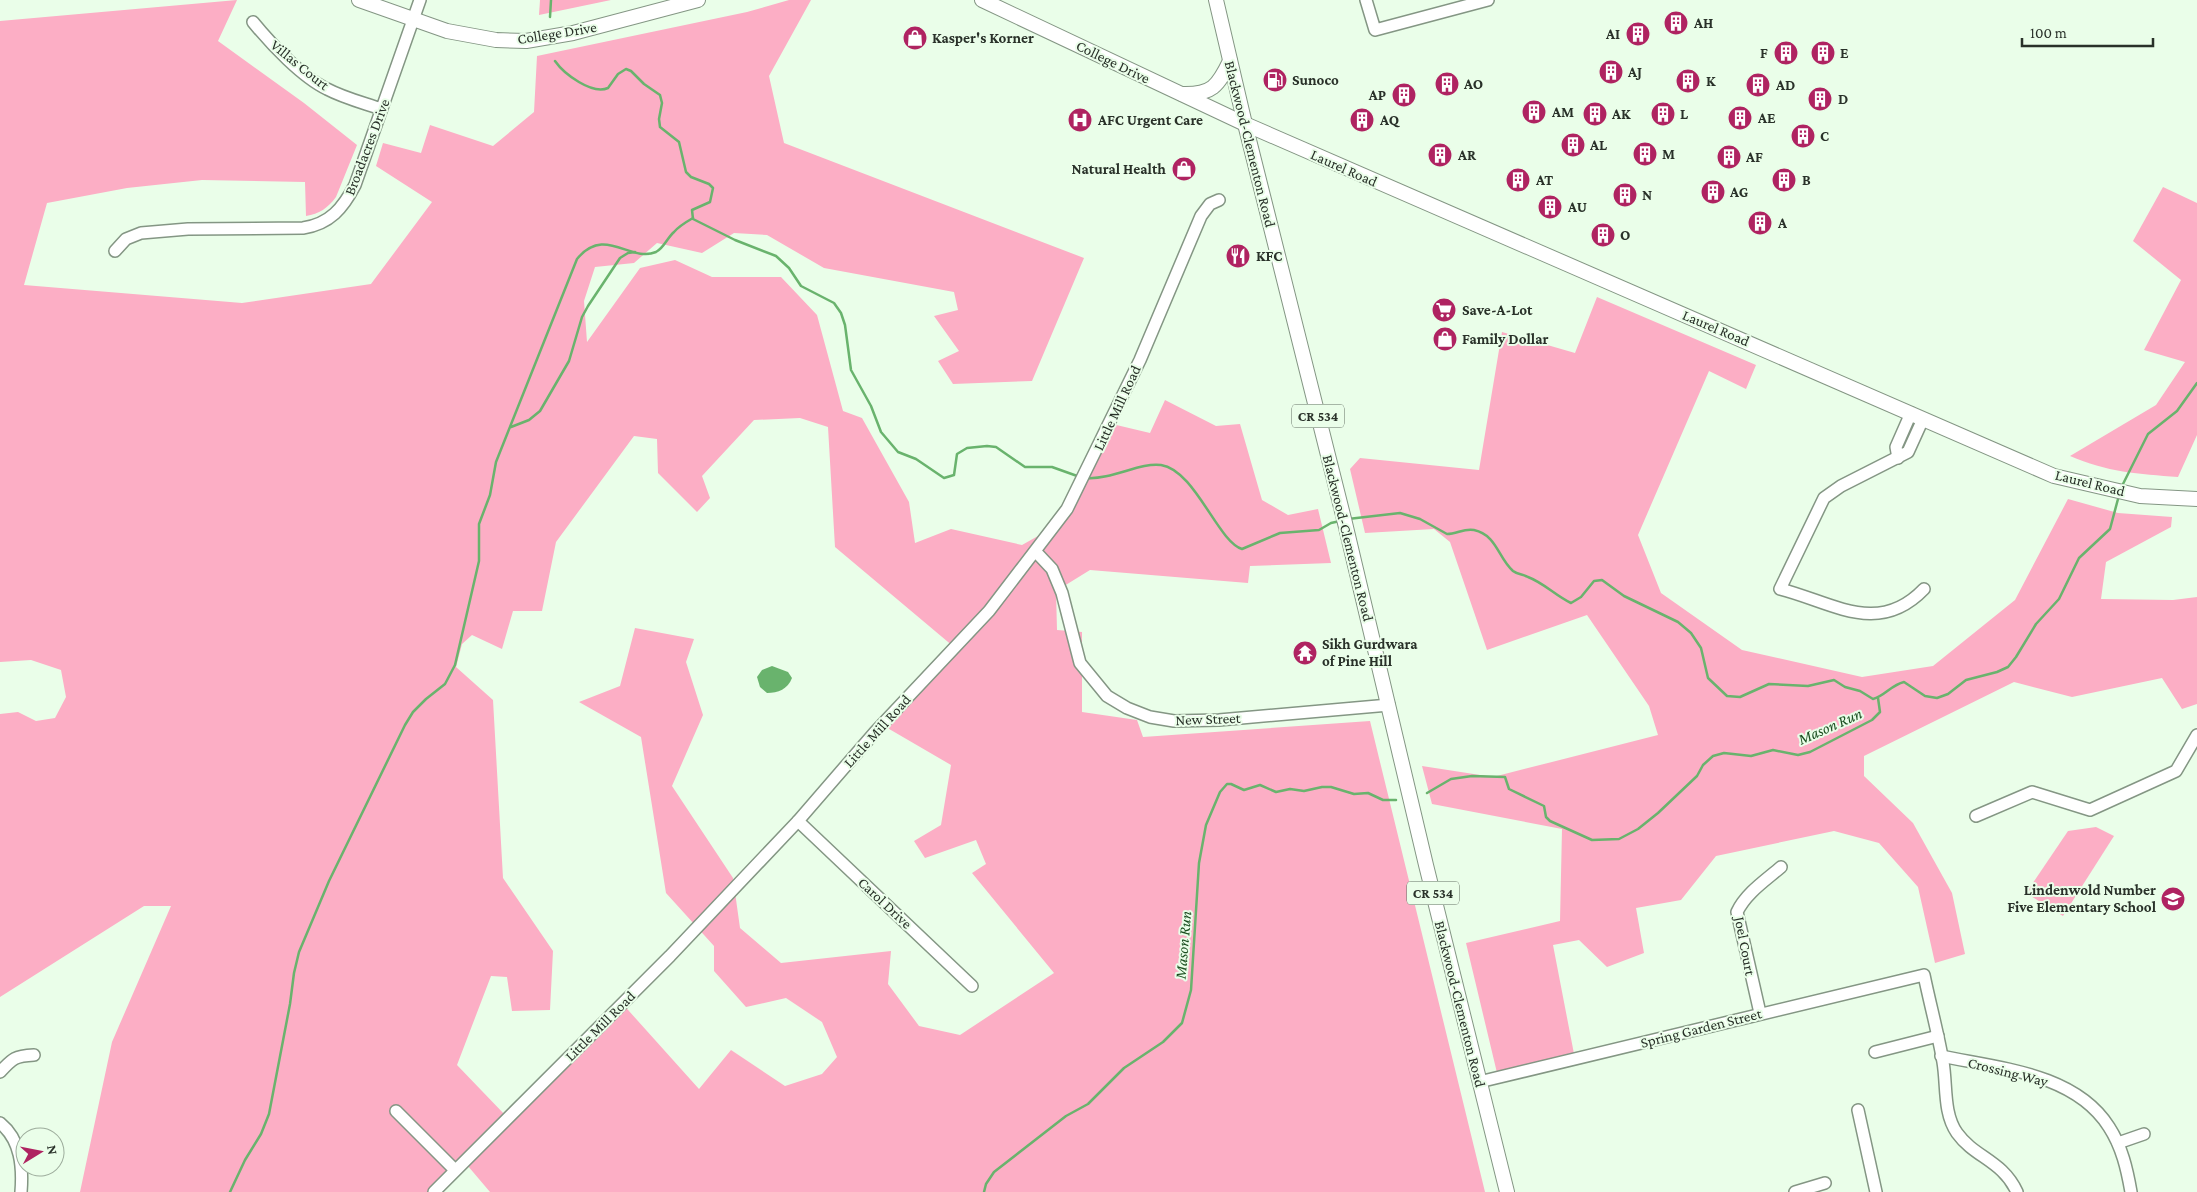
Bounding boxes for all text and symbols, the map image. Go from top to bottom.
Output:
building icon: AH [1663,10,1689,36]
place label: AH [1693,15,1713,31]
scale bar [2022,15,2153,47]
street label: College Drive [516,19,598,48]
building icon: AI [1625,21,1651,47]
shop icon: Kasper's Korner [902,25,928,51]
text: 100 m [2030,25,2067,41]
place label: AI [1605,26,1620,42]
place label: Kasper's Korner [932,30,1034,46]
street label: Villas Court [268,37,333,94]
street label: College Drive [1073,37,1153,88]
building icon: F [1773,40,1799,66]
building icon: E [1810,40,1836,66]
place label: F [1760,45,1768,61]
place label: E [1840,45,1849,61]
street label: Blackwood-Clementon Road [1222,59,1278,229]
building icon: AJ [1598,59,1624,85]
place label: AJ [1627,64,1642,80]
fuel station icon: Sunoco [1262,67,1288,93]
building icon: K [1675,68,1701,94]
building icon: AO [1434,71,1460,97]
place label: Sunoco [1292,72,1339,88]
building icon: AD [1745,72,1771,98]
place label: K [1706,73,1716,89]
place label: AO [1463,76,1483,92]
place label: AD [1775,77,1795,93]
building icon: AP [1391,82,1417,108]
building icon: D [1807,86,1833,112]
place label: AP [1368,87,1386,103]
place label: D [1838,91,1848,107]
street label: Broadacres Drive [341,96,393,197]
building icon: AM [1521,99,1547,125]
building icon: AK [1582,101,1608,127]
building icon: L [1650,101,1676,127]
place label: AM [1551,104,1574,120]
building icon: AE [1727,105,1753,131]
place label: AK [1611,106,1631,122]
place label: L [1680,106,1689,122]
hospital icon: AFC Urgent Care [1067,107,1093,133]
building icon: AQ [1349,107,1375,133]
place label: AE [1757,110,1776,126]
place label: AFC Urgent Care [1097,112,1203,128]
place label: AQ [1379,112,1401,128]
building icon: C [1790,123,1816,149]
place label: C [1820,128,1829,144]
building icon: AL [1560,132,1586,158]
place label: AL [1589,137,1608,153]
building icon: M [1632,141,1658,167]
building icon: AR [1427,142,1453,168]
building icon: AF [1716,144,1742,170]
street label: Laurel Road [1308,146,1380,190]
place label: M [1662,146,1675,162]
place label: AR [1457,147,1477,163]
place label: AF [1745,149,1763,165]
shop icon: Natural Health [1171,156,1197,182]
place label: Natural Health [1071,161,1166,177]
building icon: AT [1505,167,1531,193]
building icon: B [1771,167,1797,193]
place label: AT [1535,172,1553,188]
place label: B [1802,172,1811,188]
building icon: AG [1700,179,1726,205]
building icon: N [1612,182,1638,208]
place label: AG [1729,184,1749,200]
place label: N [1642,187,1652,203]
building icon: AU [1537,194,1563,220]
place label: AU [1567,199,1587,215]
building icon: A [1747,210,1773,236]
place label: A [1777,215,1788,231]
building icon: O [1590,222,1616,248]
place label: O [1620,227,1630,243]
restaurant icon: KFC [1225,243,1251,269]
place label: KFC [1256,248,1282,264]
supermarket icon: Save-A-Lot [1431,297,1457,323]
place label: Save-A-Lot [1462,302,1533,318]
street label: Laurel Road [1680,307,1752,349]
shop icon: Family Dollar [1432,326,1458,352]
place label: Family Dollar [1462,331,1549,347]
street label: Little Mill Road [1090,363,1144,453]
road number: CR 534 [1292,404,1344,428]
street label: Blackwood-Clementon Road [1320,453,1376,623]
street label: Laurel Road [2054,467,2127,499]
place label: Sikh Gurdwara of Pine Hill [1322,636,1418,669]
temple icon: Sikh Gurdwara of Pine Hill [1292,640,1318,666]
street label: Little Mill Road [840,691,914,771]
water label: Mason Run [1794,704,1865,748]
street label: New Street [1175,710,1242,728]
street label: Carol Drive [855,874,915,932]
road number: CR 534 [1407,881,1459,904]
place label: Lindenwold Number Five Elementary School [2007,882,2157,915]
school or university icon: Lindenwold Number Five Elementary School [2160,886,2186,912]
water label: Mason Run [1171,910,1194,981]
street label: Joel Court [1730,913,1759,978]
street label: Blackwood-Clementon Road [1432,919,1488,1089]
street label: Little Mill Road [562,988,638,1064]
street label: Spring Garden Street [1639,1005,1764,1052]
street label: Crossing Way [1966,1054,2050,1091]
north arrow [15,1127,65,1177]
text: N [44,1144,62,1156]

